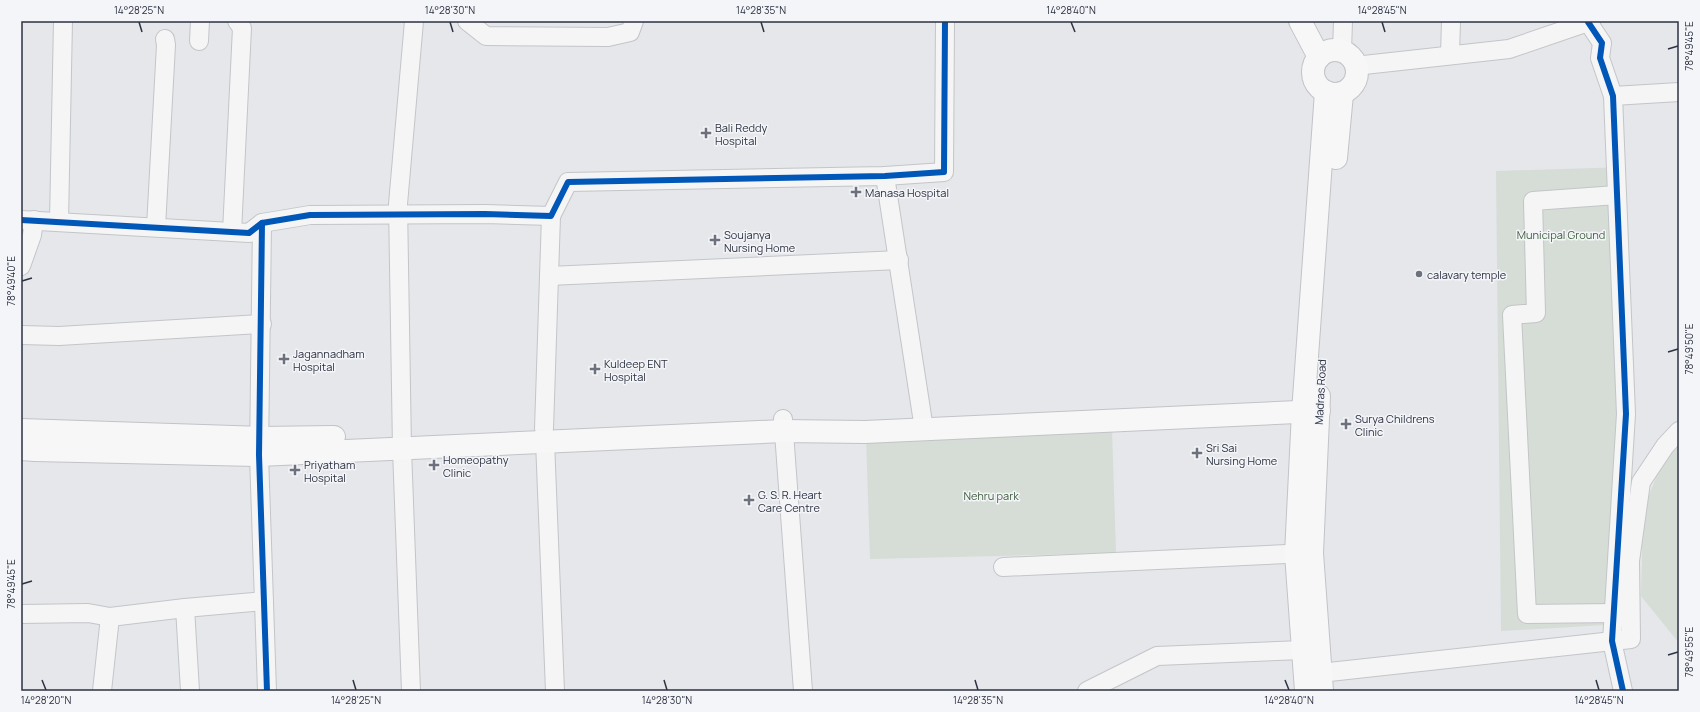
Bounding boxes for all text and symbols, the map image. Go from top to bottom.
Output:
text: 14°28'25"N [114,3,164,17]
text: 14°28'30"N [425,3,475,17]
text: 14°28'35"N [736,3,786,17]
text: 14°28'40"N [1046,3,1096,17]
text: 14°28'45"N [1357,3,1407,17]
text: 78°49'45"E [1682,21,1696,71]
place label: Bali Reddy Hospital [715,120,768,148]
marker: Bali Reddy Hospital [700,127,712,139]
place label: Manasa Hospital [865,185,949,200]
marker: Manasa Hospital [850,186,862,198]
place label: Soujanya Nursing Home [724,227,796,255]
park label: Municipal Ground [1517,227,1605,242]
marker: Soujanya Nursing Home [709,234,721,246]
text: 78°49'40"E [4,256,18,306]
place label: calavary temple [1427,267,1507,282]
marker: calavary temple [1414,269,1424,279]
text: 78°49'50"E [1682,323,1696,374]
place label: Jagannadham Hospital [293,346,365,374]
marker: Jagannadham Hospital [278,353,290,365]
place label: Kuldeep ENT Hospital [604,356,668,384]
street label: Madras Road [1311,359,1329,425]
marker: Kuldeep ENT Hospital [589,363,601,375]
place label: Surya Childrens Clinic [1355,411,1435,439]
marker: Surya Childrens Clinic [1340,418,1352,430]
place label: Sri Sai Nursing Home [1206,440,1278,468]
marker: Sri Sai Nursing Home [1191,447,1203,459]
place label: Homeopathy Clinic [443,452,509,480]
place label: Priyatham Hospital [304,457,355,485]
marker: Homeopathy Clinic [428,459,440,471]
marker: Priyatham Hospital [289,464,301,476]
place label: G. S. R. Heart Care Centre [758,487,822,515]
park label: Nehru park [963,488,1019,503]
marker: G. S. R. Heart Care Centre [743,494,755,506]
text: 78°49'45"E [4,559,18,609]
text: 78°49'55"E [1682,626,1696,677]
text: 14°28'20"N [21,693,71,707]
text: 14°28'25"N [331,693,381,707]
text: 14°28'30"N [642,693,692,707]
text: 14°28'35"N [953,693,1003,707]
text: 14°28'40"N [1264,693,1314,707]
text: 14°28'45"N [1574,693,1624,707]

